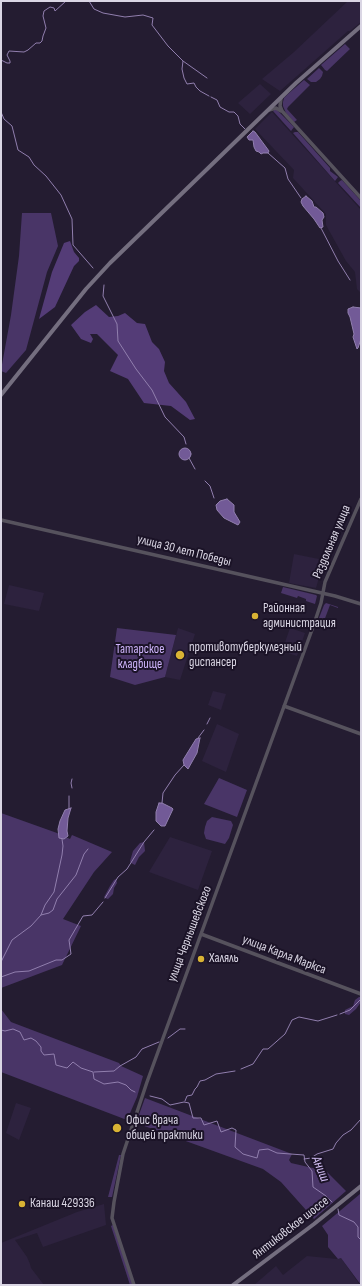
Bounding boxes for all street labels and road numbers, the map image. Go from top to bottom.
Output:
street label: Раздольная улица [310,503,354,581]
street label: улица 30 лет Победы [135,532,233,570]
street label: улица Чернышевского [165,884,215,984]
street label: улица Карла Маркса [240,932,328,978]
street label: Янтиковское шоссе [250,1193,332,1263]

